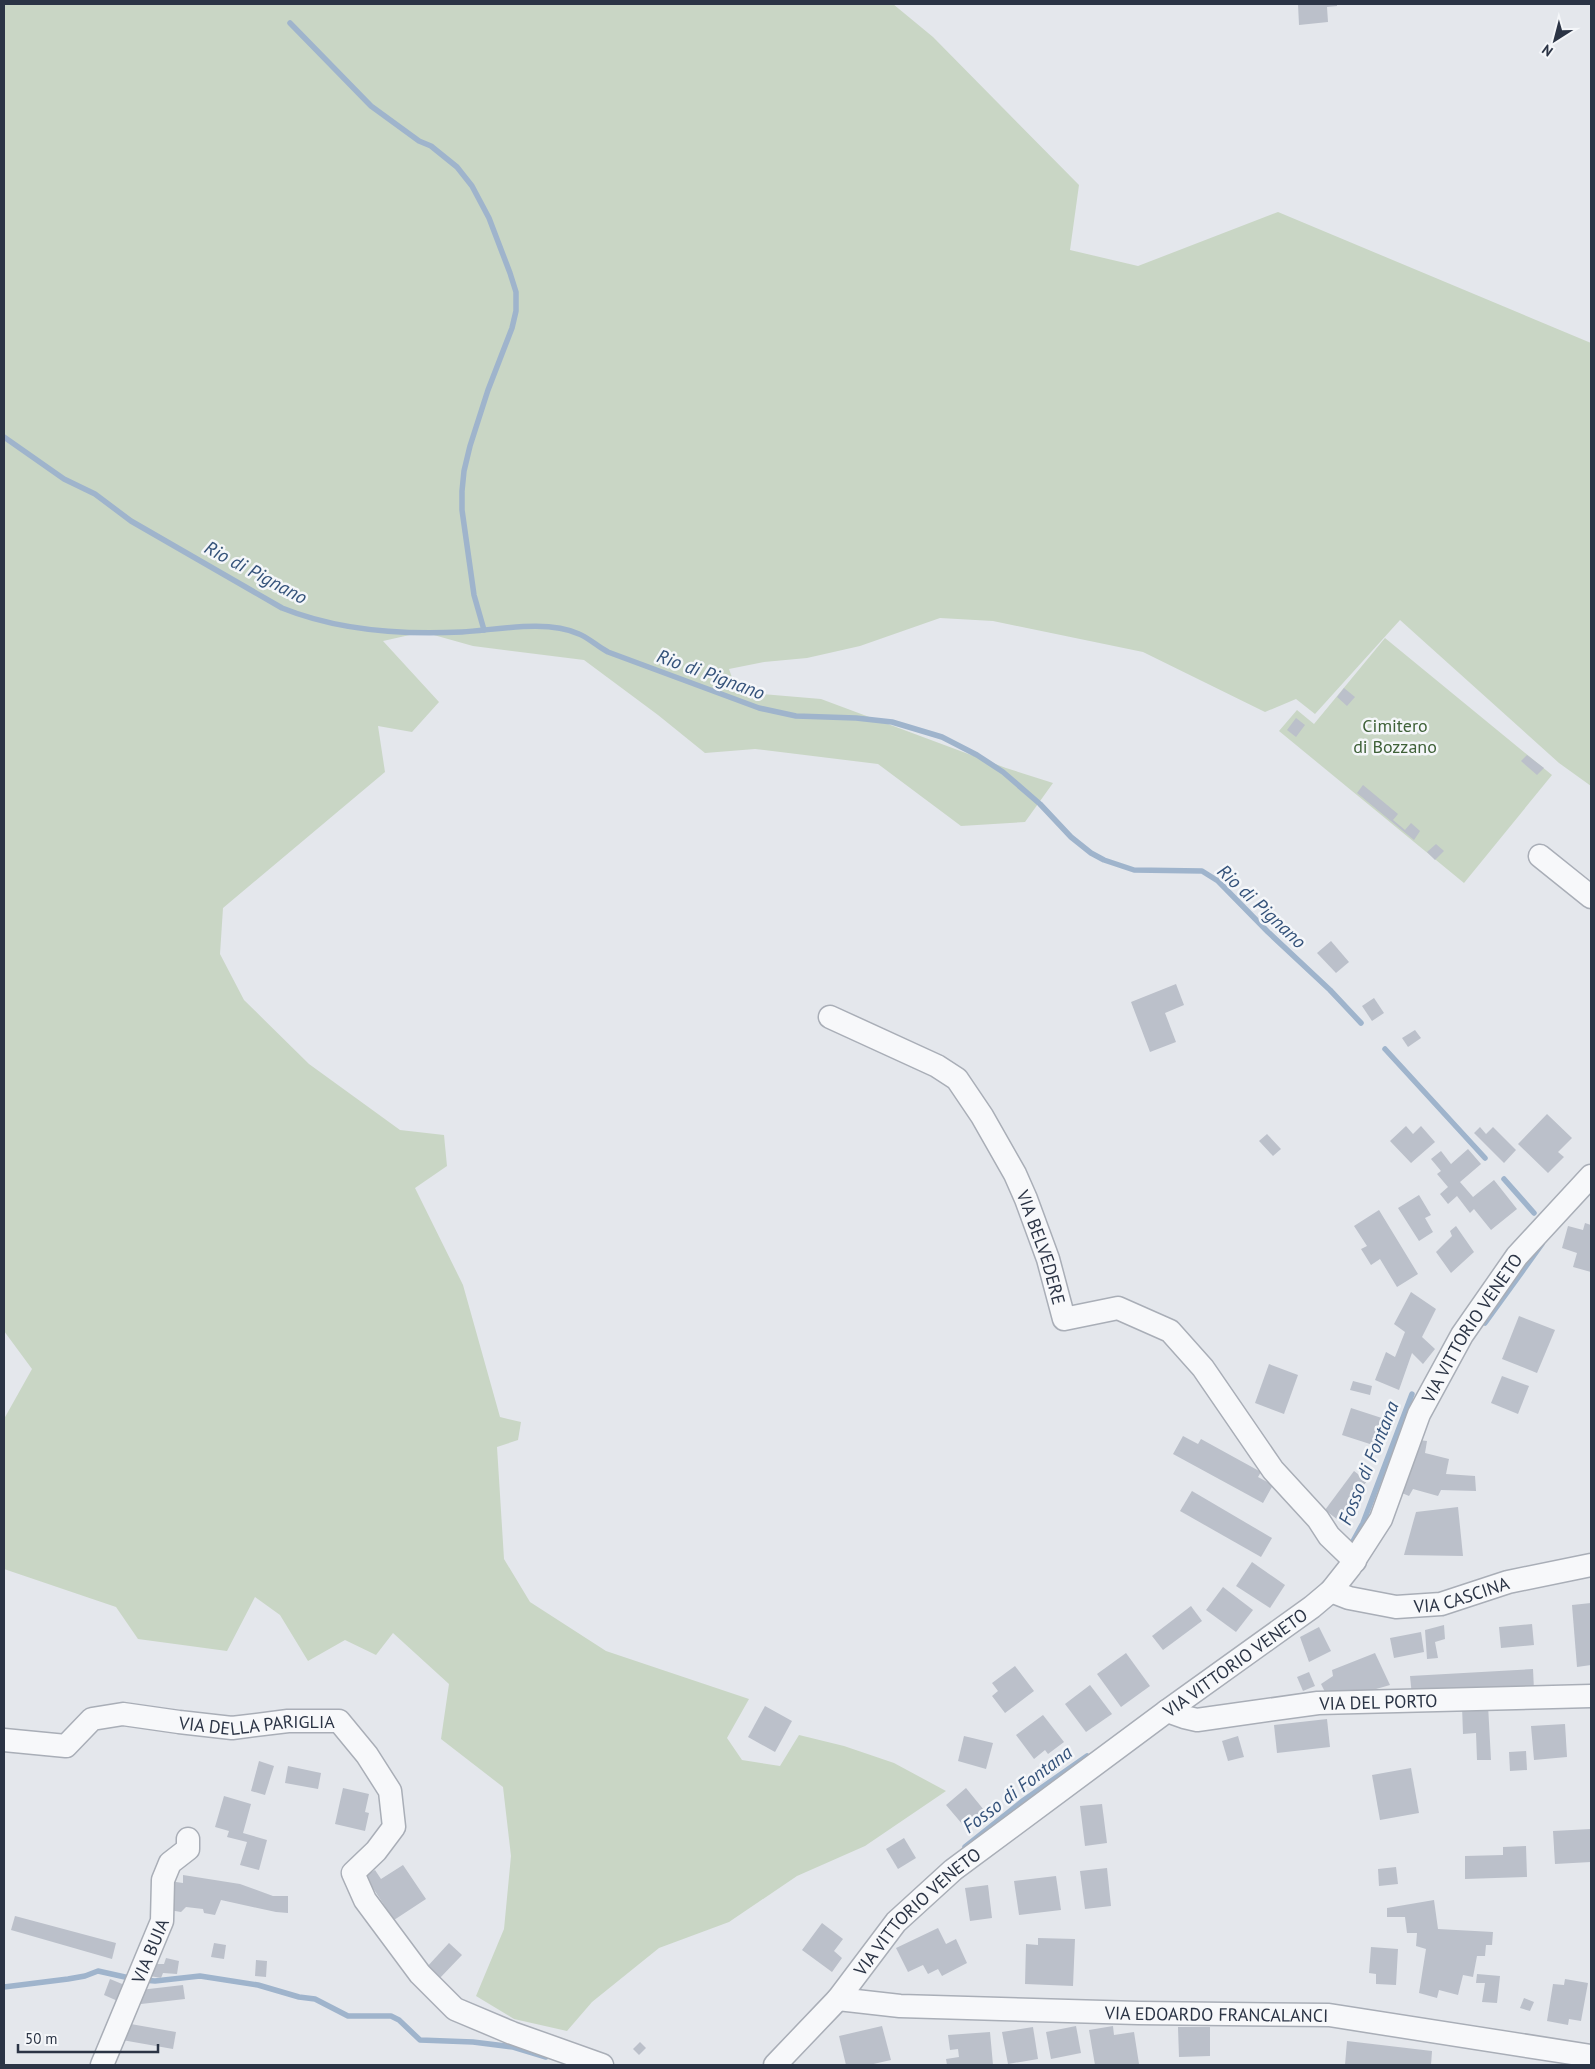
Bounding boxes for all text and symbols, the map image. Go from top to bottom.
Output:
north arrow [1530,15,1580,65]
text: N [1538,41,1556,61]
water label: Rio di Pignano [201,535,311,609]
water label: Rio di Pignano [654,643,768,705]
park label: Cimitero di Bozzano [1353,714,1437,758]
water label: Rio di Pignano [1213,859,1311,953]
street label: VIA BELVEDERE [1011,1185,1071,1307]
street label: VIA VITTORIO VENETO [1415,1249,1527,1408]
water label: Fosso di Fontana [1332,1397,1404,1528]
street label: VIA CASCINA [1412,1571,1512,1617]
street label: VIA VITTORIO VENETO [1157,1603,1312,1722]
street label: VIA DEL PORTO [1318,1688,1438,1714]
street label: VIA DELLA PARIGLIA [177,1709,335,1740]
water label: Fosso di Fontana [957,1739,1077,1838]
street label: VIA VITTORIO VENETO [848,1842,985,1981]
street label: VIA BUIA [126,1914,174,1987]
street label: VIA EDOARDO FRANCALANCI [1103,2000,1328,2026]
scale bar [18,2022,158,2054]
text: 50 m [25,2029,58,2048]

